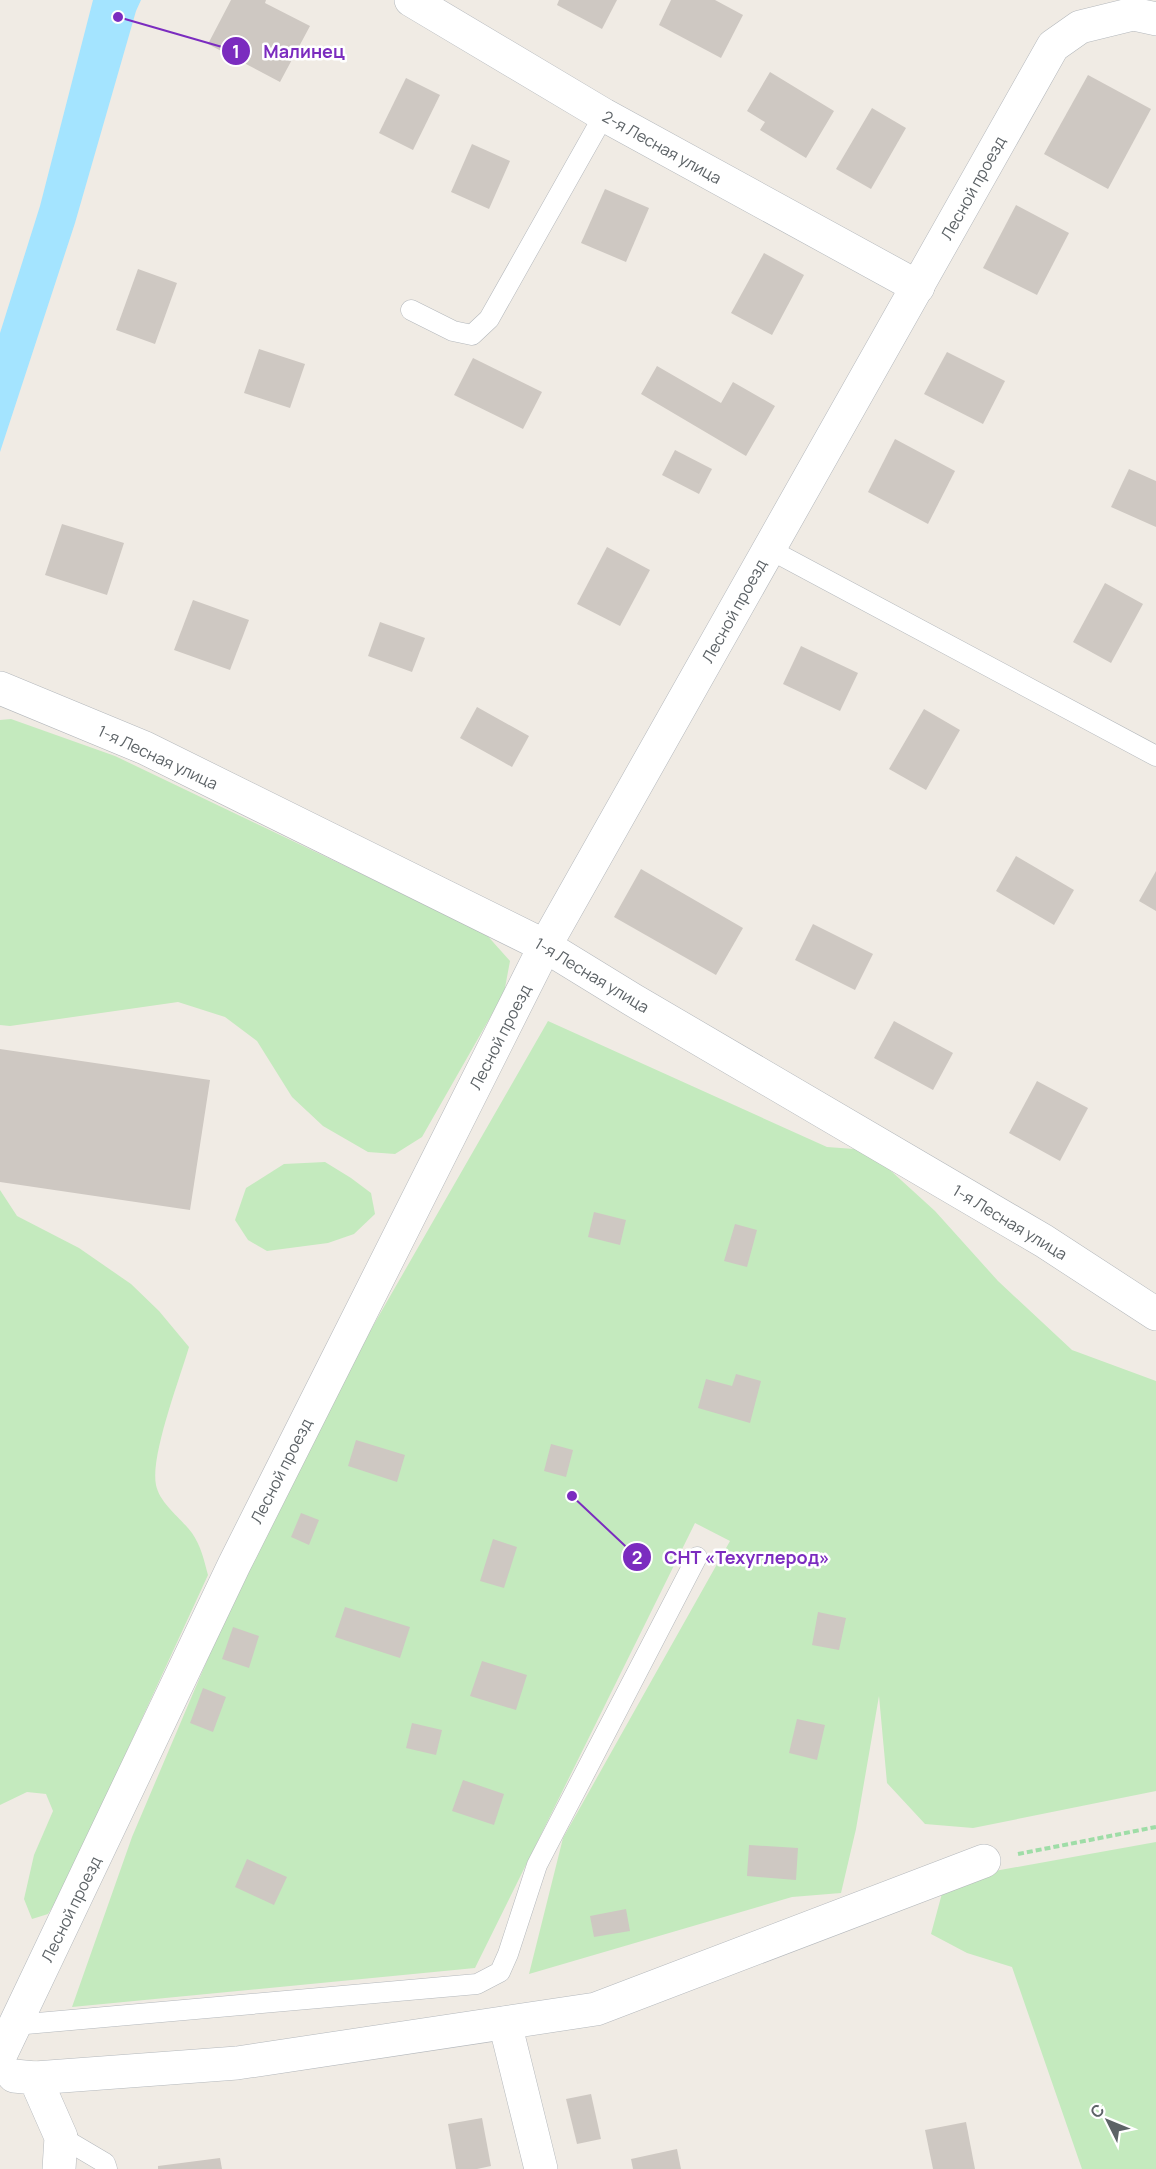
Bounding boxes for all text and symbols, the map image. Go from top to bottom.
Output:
callout: Малинец [221,33,356,69]
text: 1 [232,39,240,63]
text: Малинец [263,39,345,63]
street label: 2-я Лесная улица [599,105,725,189]
street label: Лесной проезд [935,132,1011,244]
street label: Лесной проезд [696,555,772,667]
street label: 1-я Лесная улица [94,720,222,794]
street label: 1-я Лесная улица [531,932,653,1018]
street label: Лесной проезд [464,980,536,1093]
street label: 1-я Лесная улица [949,1179,1071,1265]
street label: Лесной проезд [245,1414,317,1527]
callout: СНТ «Техуглерод» [622,1539,842,1575]
text: 2 [632,1545,642,1569]
text: СНТ «Техуглерод» [664,1545,830,1569]
street label: Лесной проезд [36,1852,106,1966]
north arrow [1078,2091,1138,2151]
text: С [1085,2099,1109,2123]

